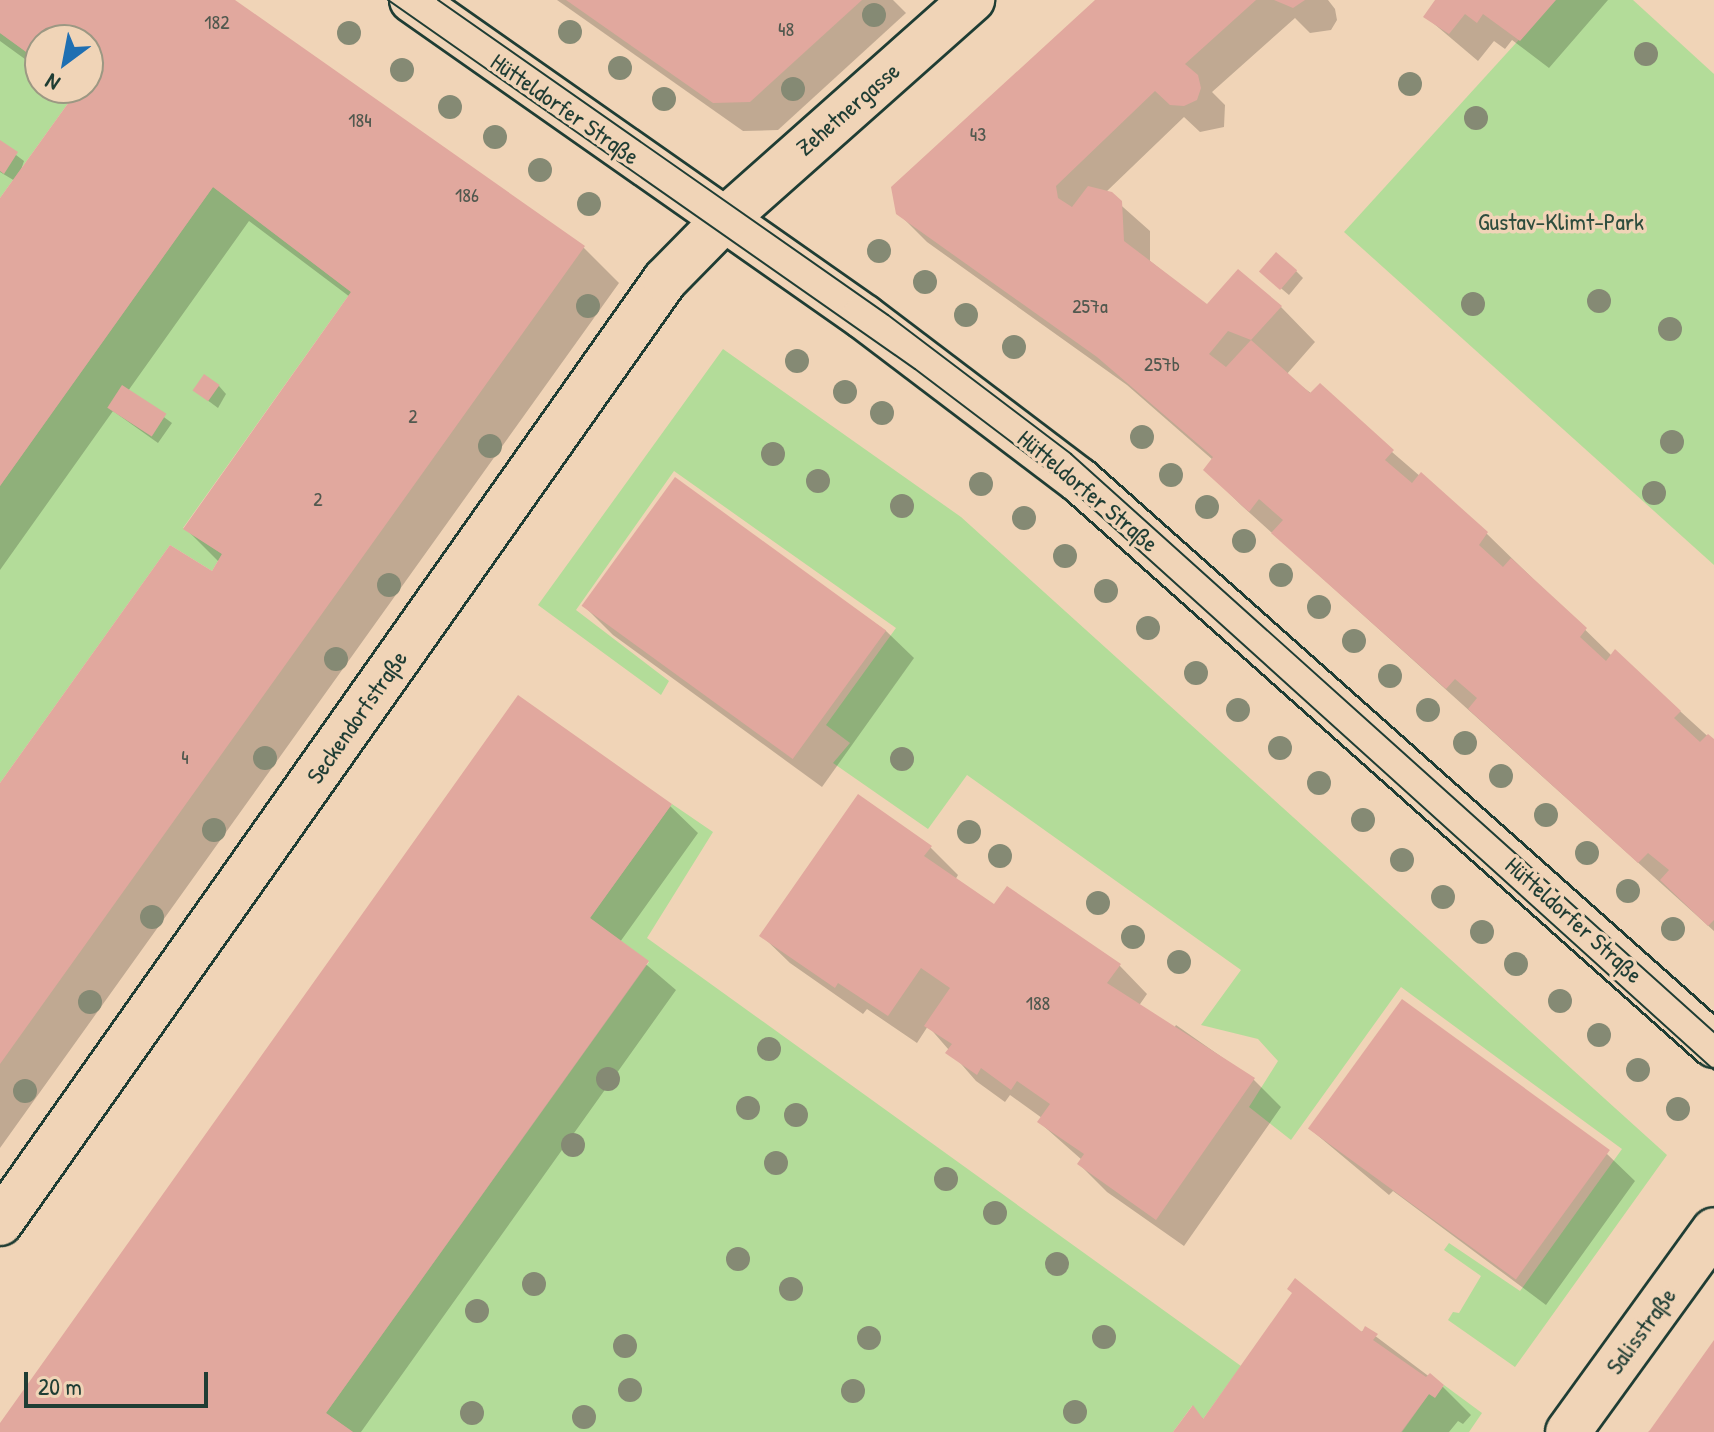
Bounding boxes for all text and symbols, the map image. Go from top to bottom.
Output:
house number: 182 [204,9,230,33]
house number: 48 [778,16,794,40]
north arrow [24,24,104,104]
street label: Hütteldorfer Straße [485,47,645,171]
street label: Zehetnergasse [790,56,906,162]
text: N [39,67,65,98]
house number: 184 [348,107,372,131]
house number: 43 [970,121,986,145]
house number: 186 [455,182,479,206]
park label: Gustav-Klimt-Park [1478,208,1644,236]
house number: 257a [1072,293,1108,317]
house number: 257b [1144,351,1180,375]
house number: 2 [408,403,418,427]
street label: Hütteldorfer Straße [1012,424,1164,558]
house number: 2 [313,486,323,510]
street label: Seckendorfstraße [301,645,413,789]
house number: 4 [181,744,189,768]
street label: Hütteldorfer Straße [1499,851,1649,989]
house number: 188 [1026,990,1050,1014]
street label: Salisstraße [1600,1282,1682,1380]
scale bar [28,1356,212,1406]
text: 20 m [38,1370,82,1402]

